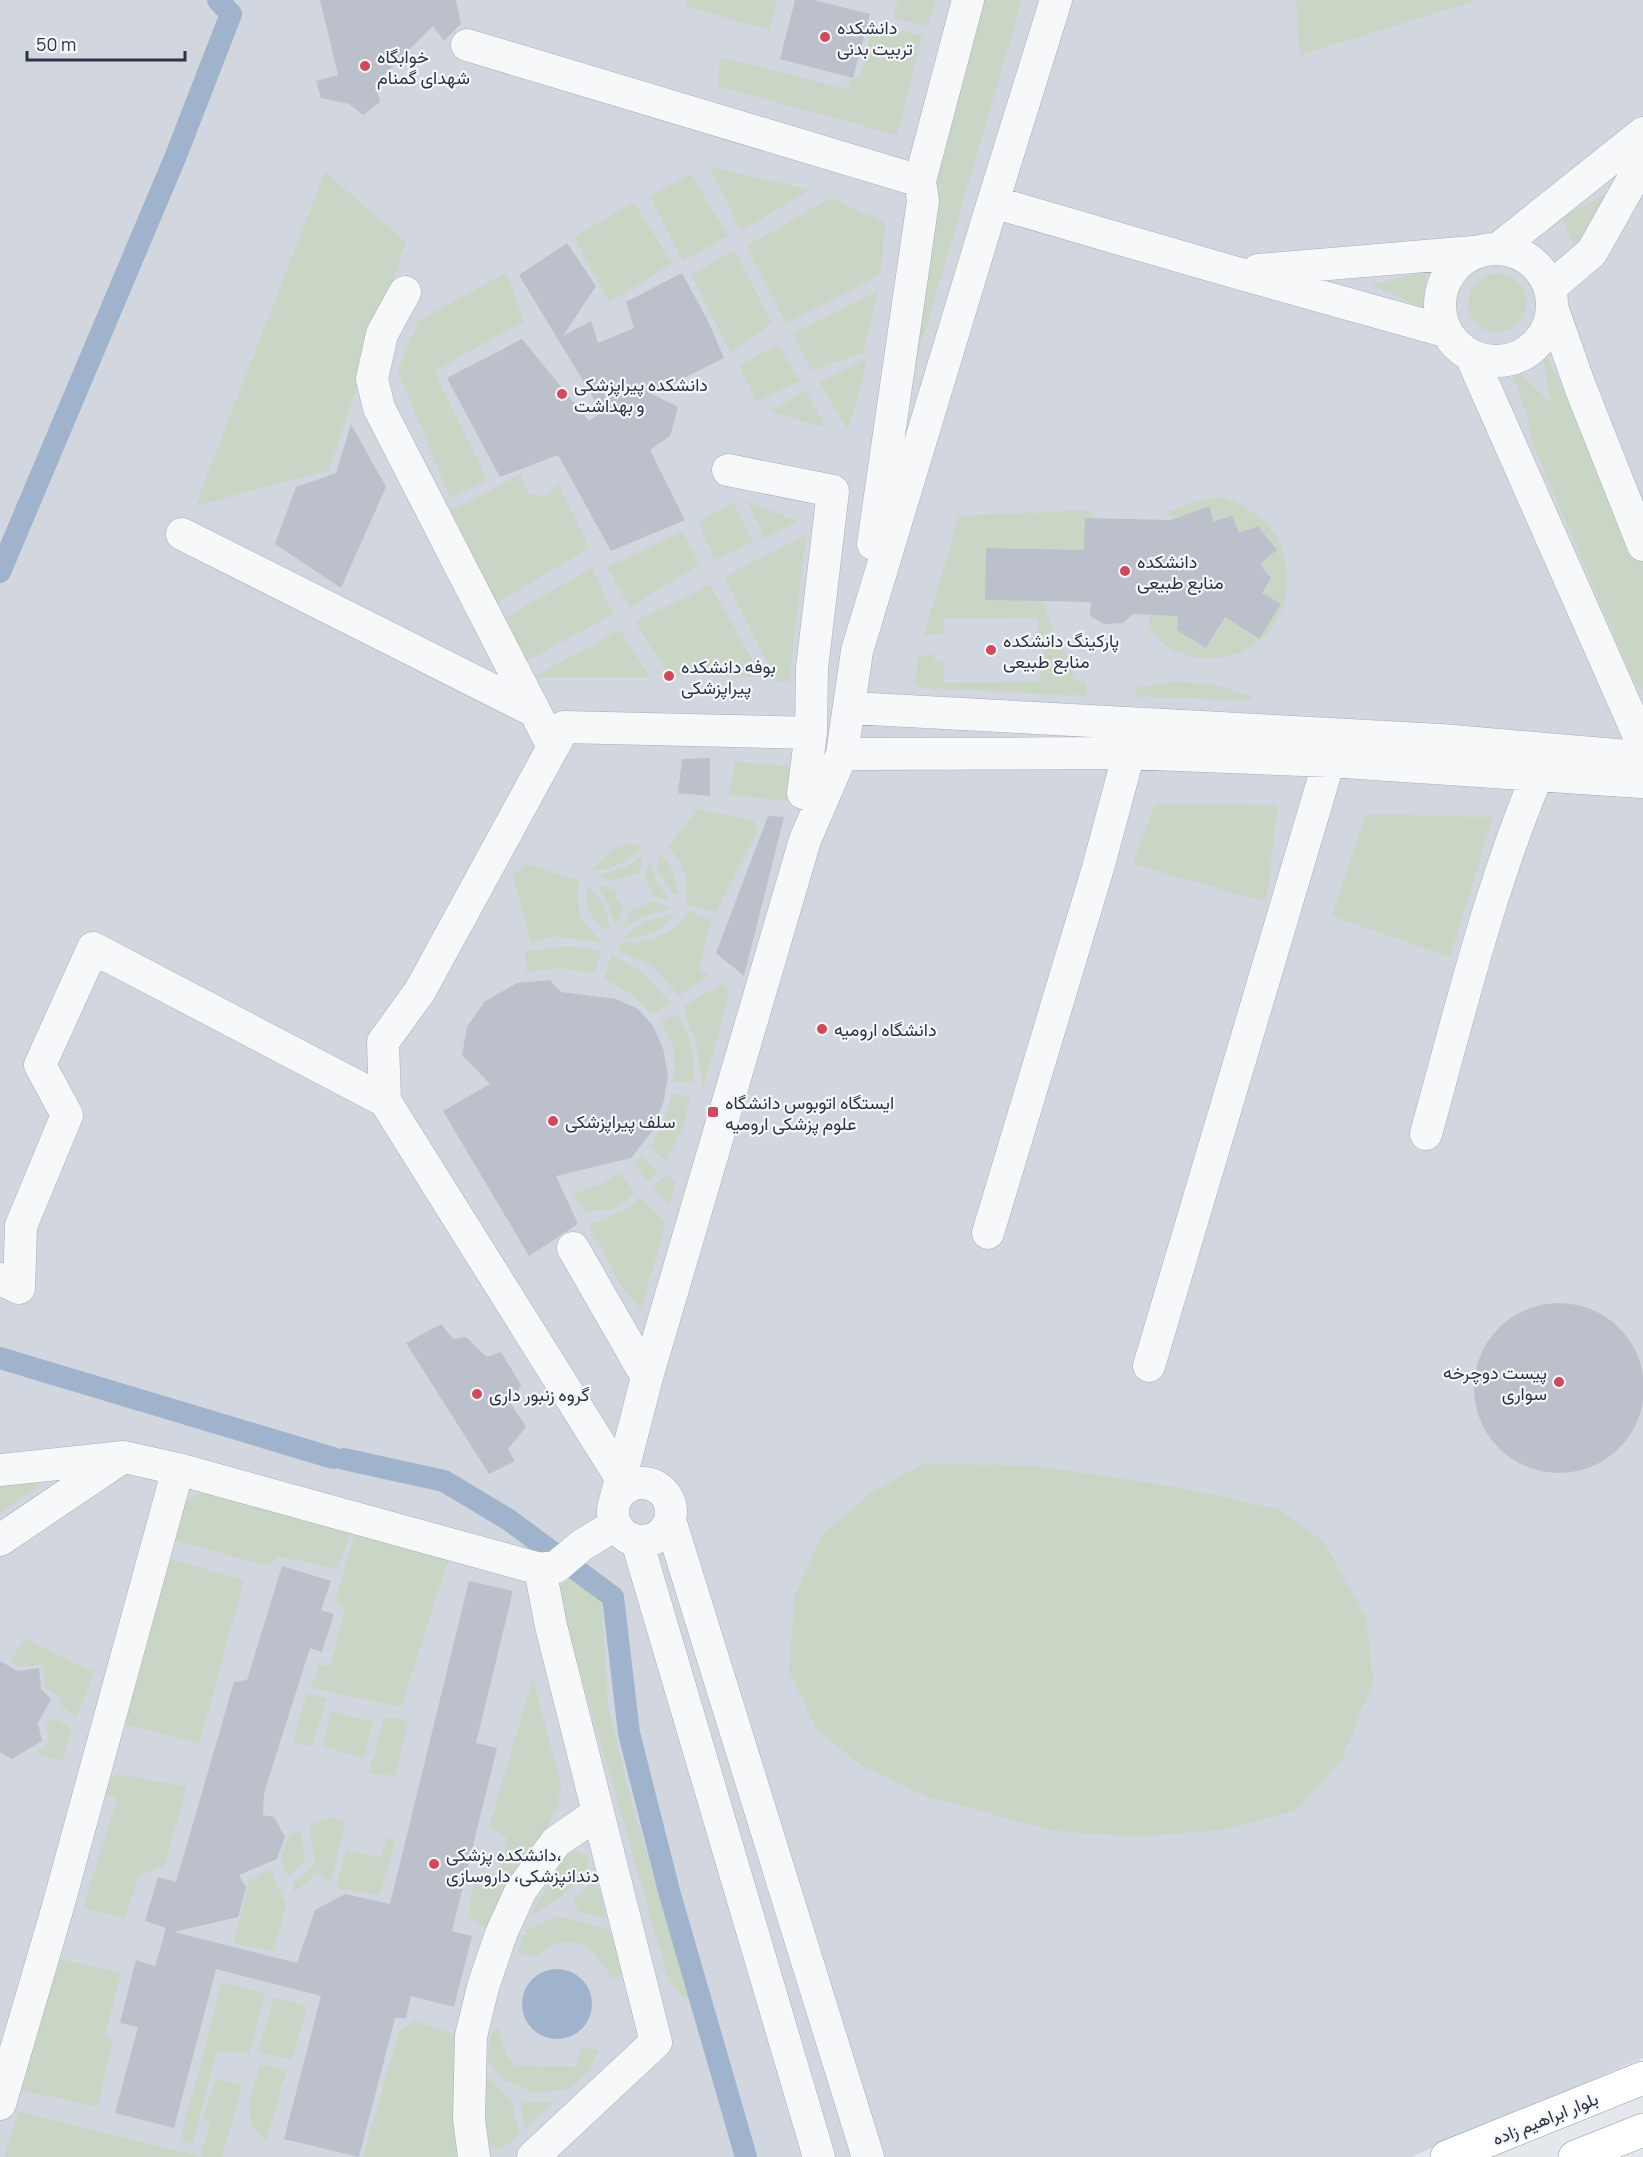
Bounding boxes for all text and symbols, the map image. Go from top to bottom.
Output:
place label: دانشکده تربیت بدنی [837,15,913,60]
scale bar [27,24,184,62]
marker: دانشکده تربیت بدنی [818,30,832,44]
text: 50 m [36,32,76,56]
place label: خوابگاه شهدای گمنام [377,44,470,90]
marker: خوابگاه شهدای گمنام [358,59,372,73]
place label: دانشکده پیراپزشکی و بهداشت [574,372,708,417]
marker: دانشکده پیراپزشکی و بهداشت [555,387,569,401]
place label: دانشکده منابع طبیعی [1137,549,1224,595]
marker: دانشکده منابع طبیعی [1118,564,1132,578]
place label: پارکینگ دانشکده منابع طبیعی [1003,628,1119,674]
marker: پارکینگ دانشکده منابع طبیعی [984,643,998,657]
place label: بوفه دانشکده پیراپزشکی [681,654,776,700]
marker: بوفه دانشکده پیراپزشکی [662,669,676,683]
place label: دانشگاه ارومیه [834,1017,937,1041]
marker: دانشگاه ارومیه [815,1022,829,1036]
place label: ایستگاه اتوبوس دانشگاه علوم پزشکی ارومیه [725,1090,894,1136]
marker: ایستگاه اتوبوس دانشگاه علوم پزشکی ارومیه [706,1105,720,1119]
place label: سلف پیراپزشکی [565,1109,675,1134]
marker: سلف پیراپزشکی [546,1114,560,1128]
place label: پیست دوچرخه سواری [1443,1360,1547,1405]
marker: پیست دوچرخه سواری [1552,1375,1566,1389]
place label: گروه زنبور داری [489,1382,589,1406]
marker: گروه زنبور داری [470,1387,484,1401]
place label: دانشکده پزشکی، دندانپزشکی، داروسازی [446,1842,599,1888]
marker: دانشکده پزشکی، دندانپزشکی، داروسازی [427,1857,441,1871]
street label: بلوار ابراهیم زاده [1488,2086,1602,2151]

